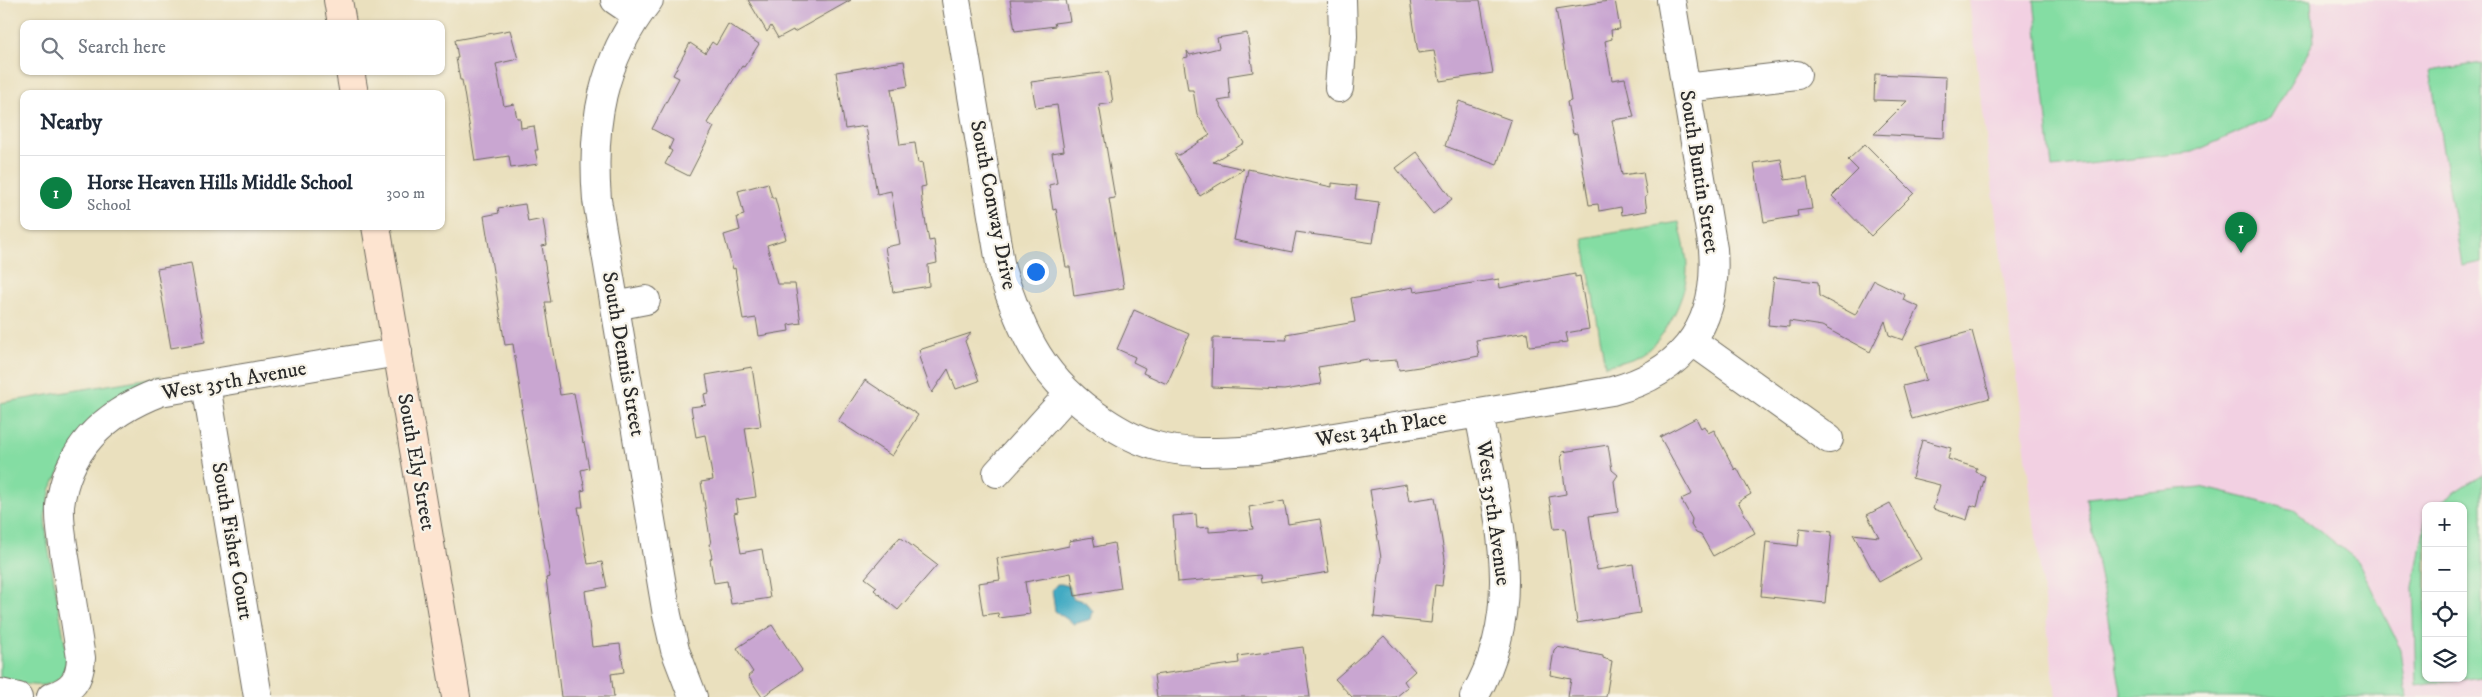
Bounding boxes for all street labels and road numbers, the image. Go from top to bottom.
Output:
street label: South Buntin Street [1673,88,1725,256]
street label: South Conway Drive [964,118,1022,292]
street label: South Dennis Street [596,270,650,439]
street label: West 35th Avenue [159,355,309,407]
street label: South Ely Street [391,391,441,533]
street label: West 34th Place [1313,405,1449,453]
street label: West 35th Avenue [1470,438,1516,588]
street label: South Fisher Court [205,460,259,622]

